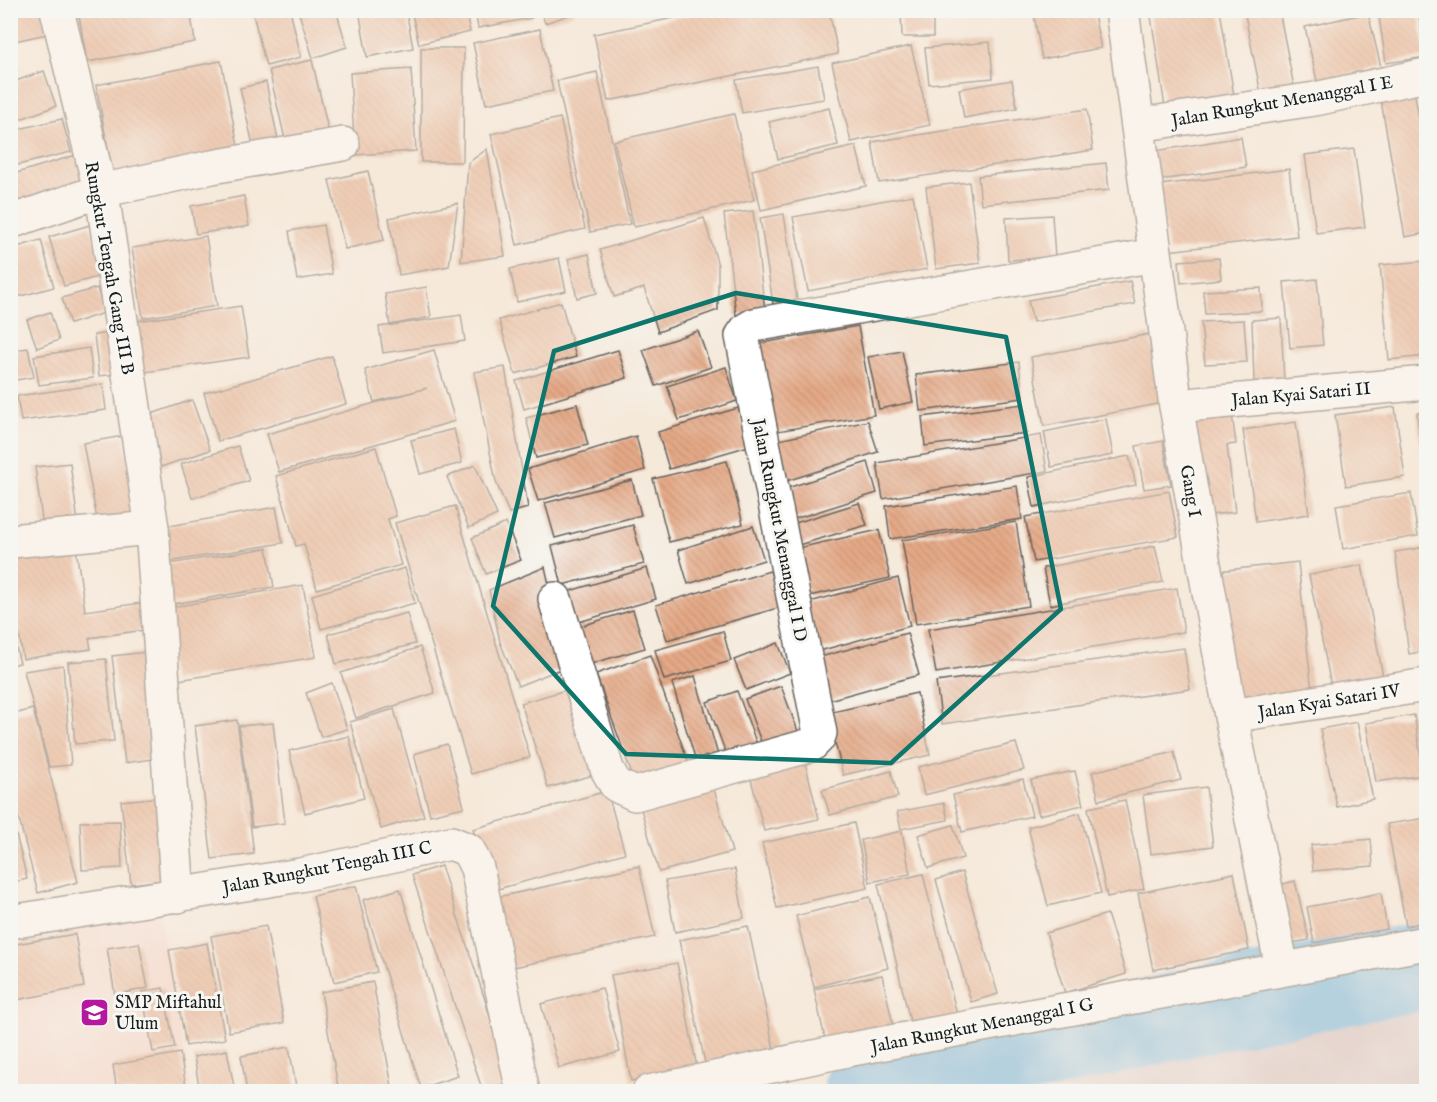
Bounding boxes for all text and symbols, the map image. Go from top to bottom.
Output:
street label: Jalan Rungkut Menanggal I E [1168,72,1395,134]
street label: Rungkut Tengah Gang III B [78,160,139,377]
street label: Jalan Kyai Satari II [1228,378,1372,413]
street label: Jalan Rungkut Menanggal I D [745,415,811,644]
street label: Gang I [1174,463,1206,520]
street label: Jalan Kyai Satari IV [1254,680,1403,725]
street label: Jalan Rungkut Tengah III C [219,837,434,900]
place label: SMP Miftahul Ulum [115,992,222,1036]
street label: Jalan Rungkut Menanggal I G [867,993,1096,1060]
school or university icon: SMP Miftahul Ulum [78,996,110,1028]

